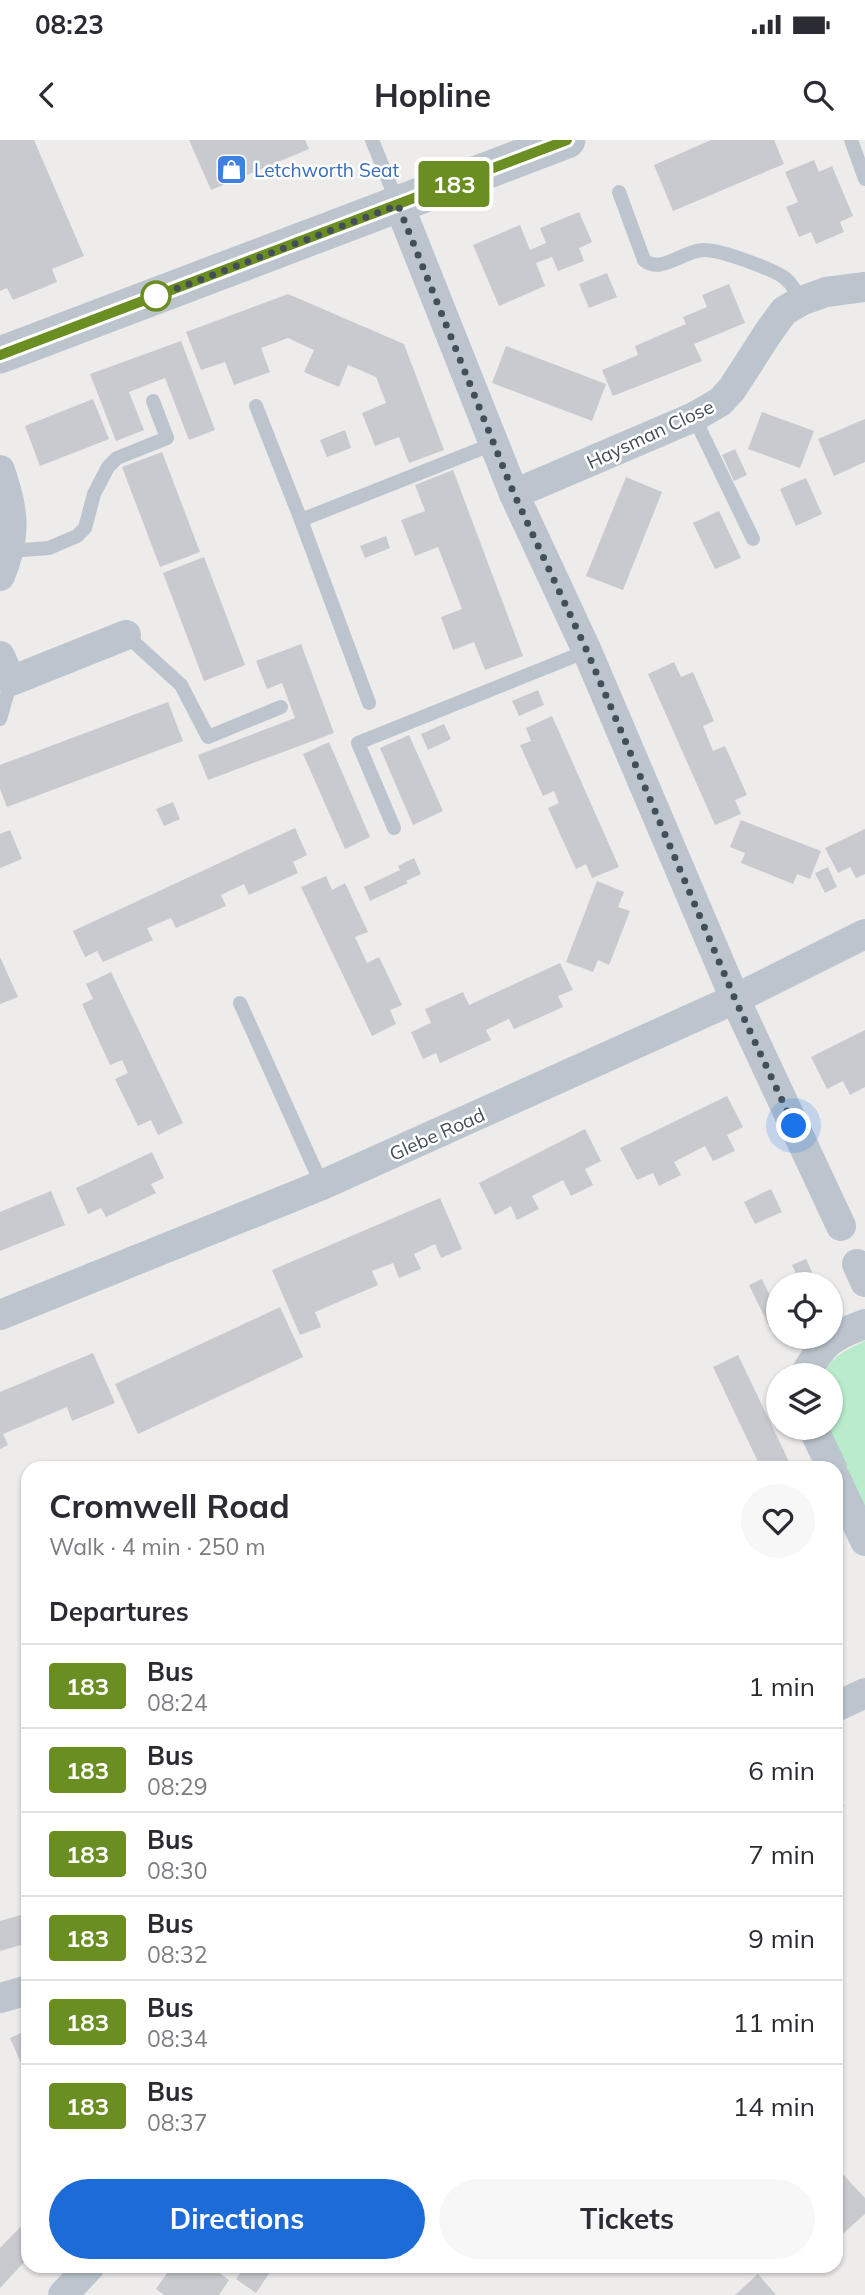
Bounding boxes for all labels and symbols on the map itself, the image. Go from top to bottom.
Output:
shop icon: Letchworth Seat [214,153,248,187]
place label: Letchworth Seat [254,158,400,182]
line badge: 183 [414,161,494,207]
unlabelled marker [141,281,171,311]
street label: Haysman Close [583,394,717,474]
street label: Glebe Road [386,1102,488,1166]
your location [776,1108,811,1143]

